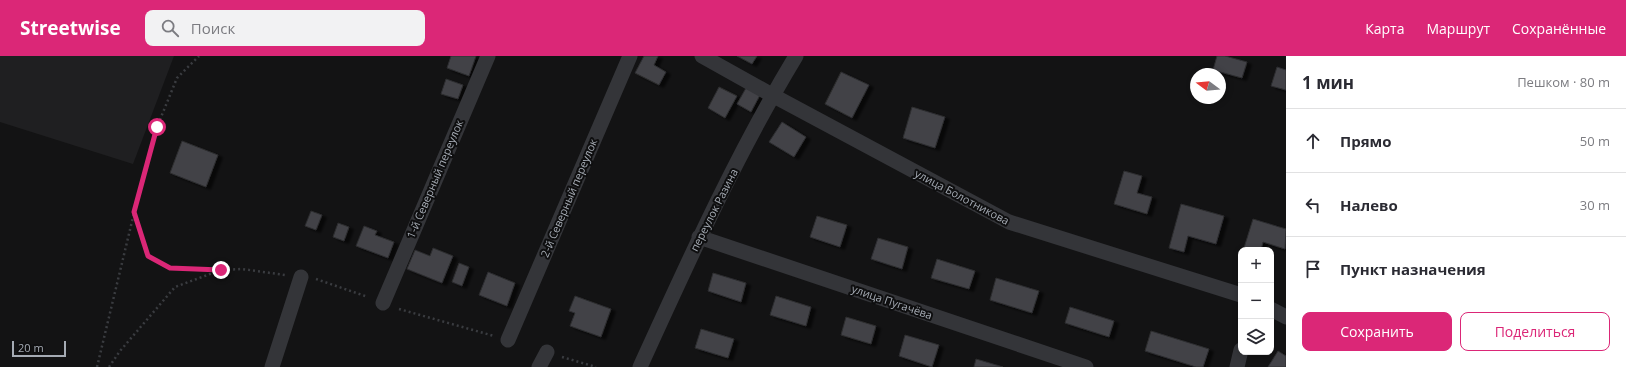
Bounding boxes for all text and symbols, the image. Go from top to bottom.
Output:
search box [145,10,425,46]
text: Streetwise [20,15,121,41]
icon: search [159,17,181,39]
text: Поиск [191,18,235,38]
text: Карта [1365,19,1404,38]
text: Маршрут [1426,19,1490,38]
text: Сохранённые [1512,19,1606,38]
north arrow [1190,68,1226,104]
text: 1 мин [1302,71,1354,94]
text: Пешком · 80 m [1517,73,1610,91]
street label: 1-й Северный переулок [403,117,466,240]
route start [148,118,166,136]
icon: ahead [1302,130,1324,152]
text: Прямо [1340,131,1392,151]
text: 50 m [1580,132,1610,150]
street label: 2-й Северный переулок [537,136,600,259]
street label: улица Болотникова [912,165,1012,228]
street label: переулок Разина [686,166,741,254]
icon: left [1302,194,1324,216]
text: Налево [1340,195,1398,215]
text: 30 m [1580,196,1610,214]
map controls [1238,247,1274,355]
button: + [1238,247,1274,283]
icon: arrive [1302,258,1324,280]
text: Пункт назначения [1340,259,1486,279]
route end [212,261,230,279]
street label: улица Пугачёва [850,281,934,322]
button: − [1238,283,1274,319]
button: Сохранить [1302,312,1452,351]
button: Поделиться [1460,312,1610,351]
button: layers [1238,319,1274,355]
scale bar [12,339,66,358]
text: 20 m [18,340,44,355]

